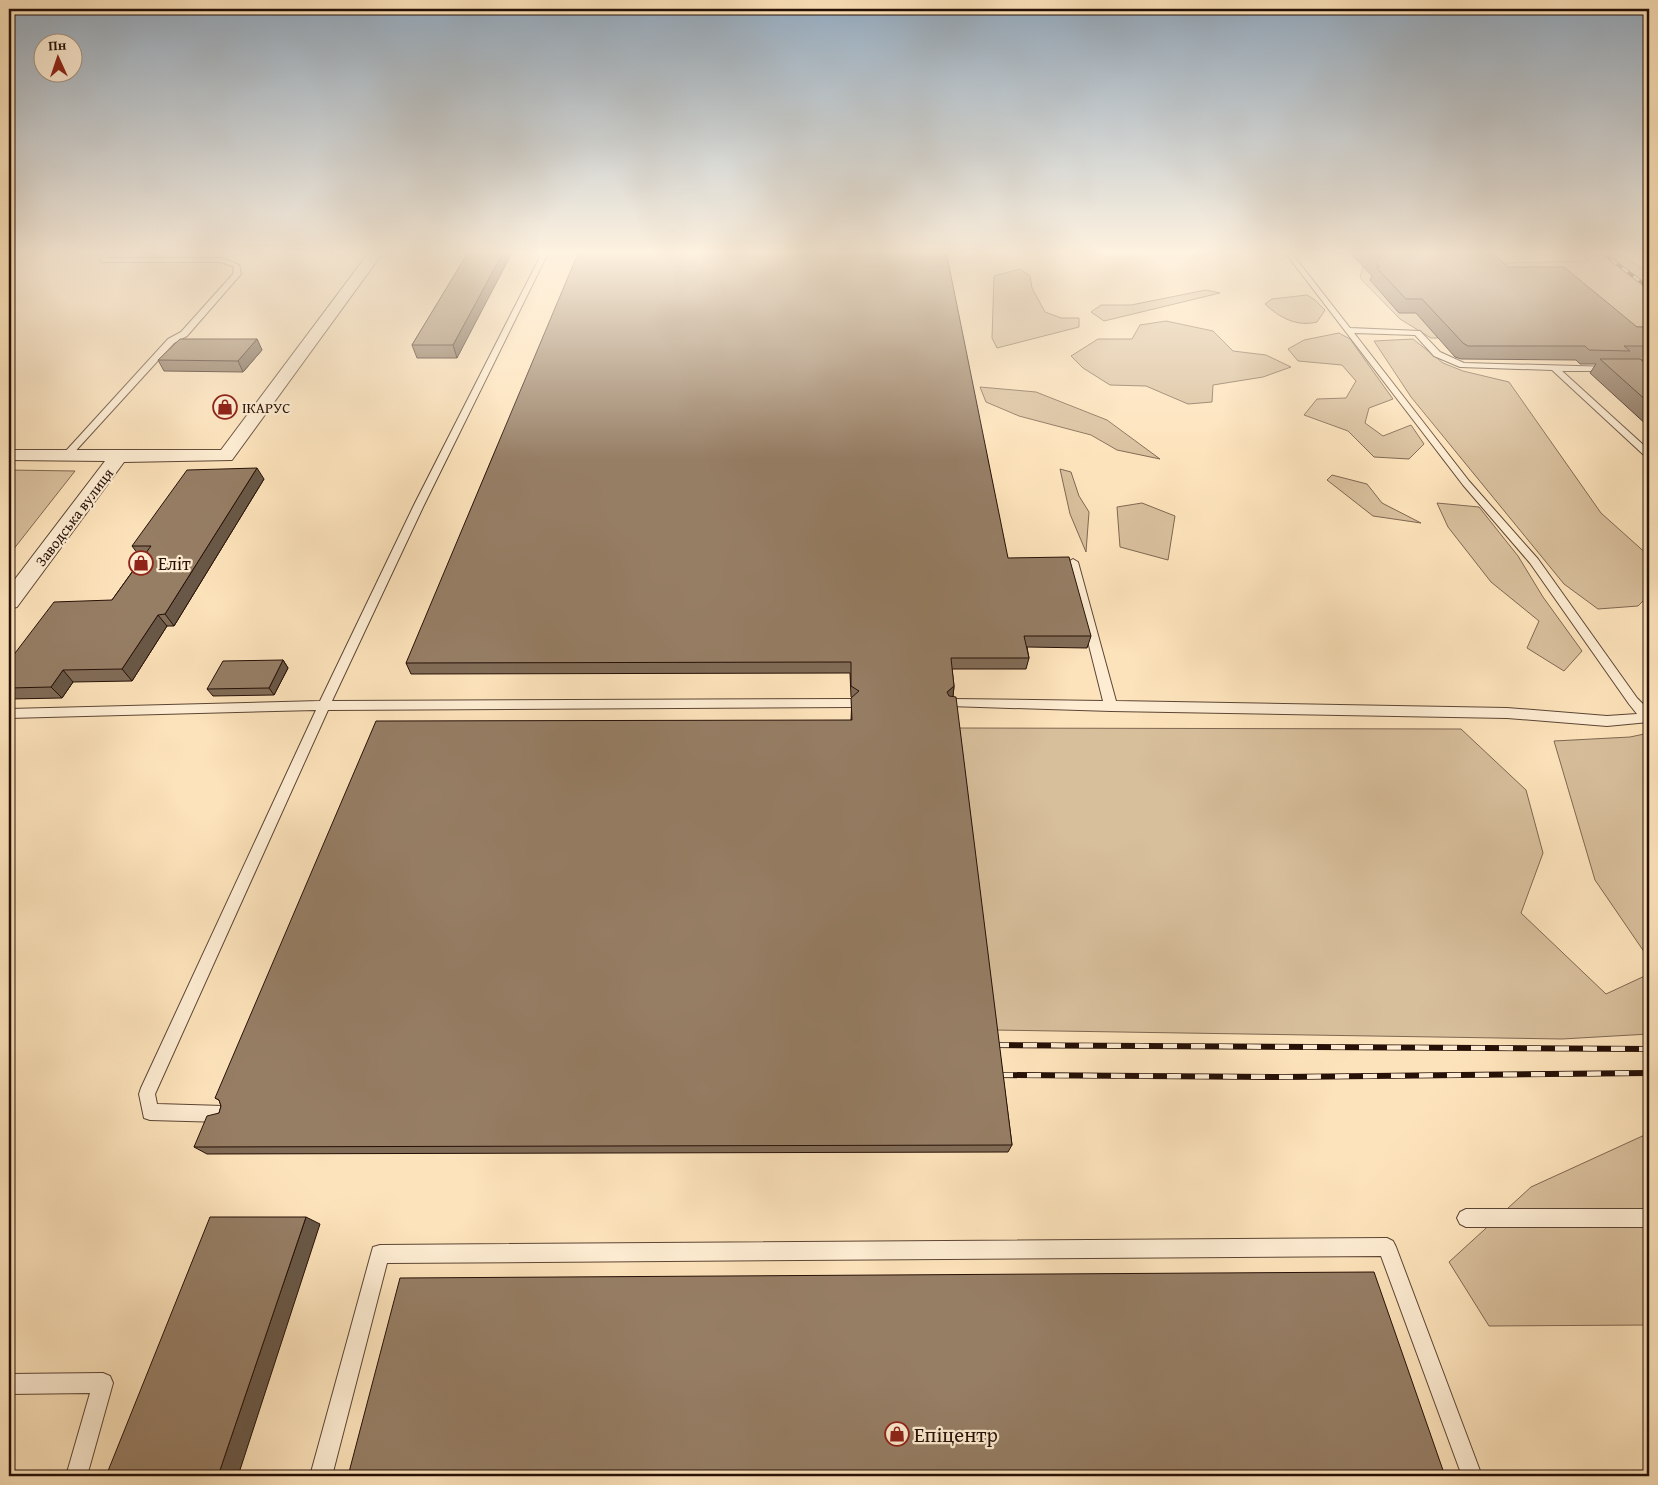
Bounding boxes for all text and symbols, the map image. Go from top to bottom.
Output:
north arrow [32,32,82,82]
text: Пн [48,35,67,55]
shop icon: ІКАРУС [212,394,238,420]
place label: ІКАРУС [242,397,290,418]
street label: Заводська вулиця [30,463,118,571]
shop icon: Еліт [128,550,154,576]
place label: Еліт [158,550,191,577]
place label: Епіцентр [914,1419,998,1450]
shop icon: Епіцентр [884,1421,910,1447]

